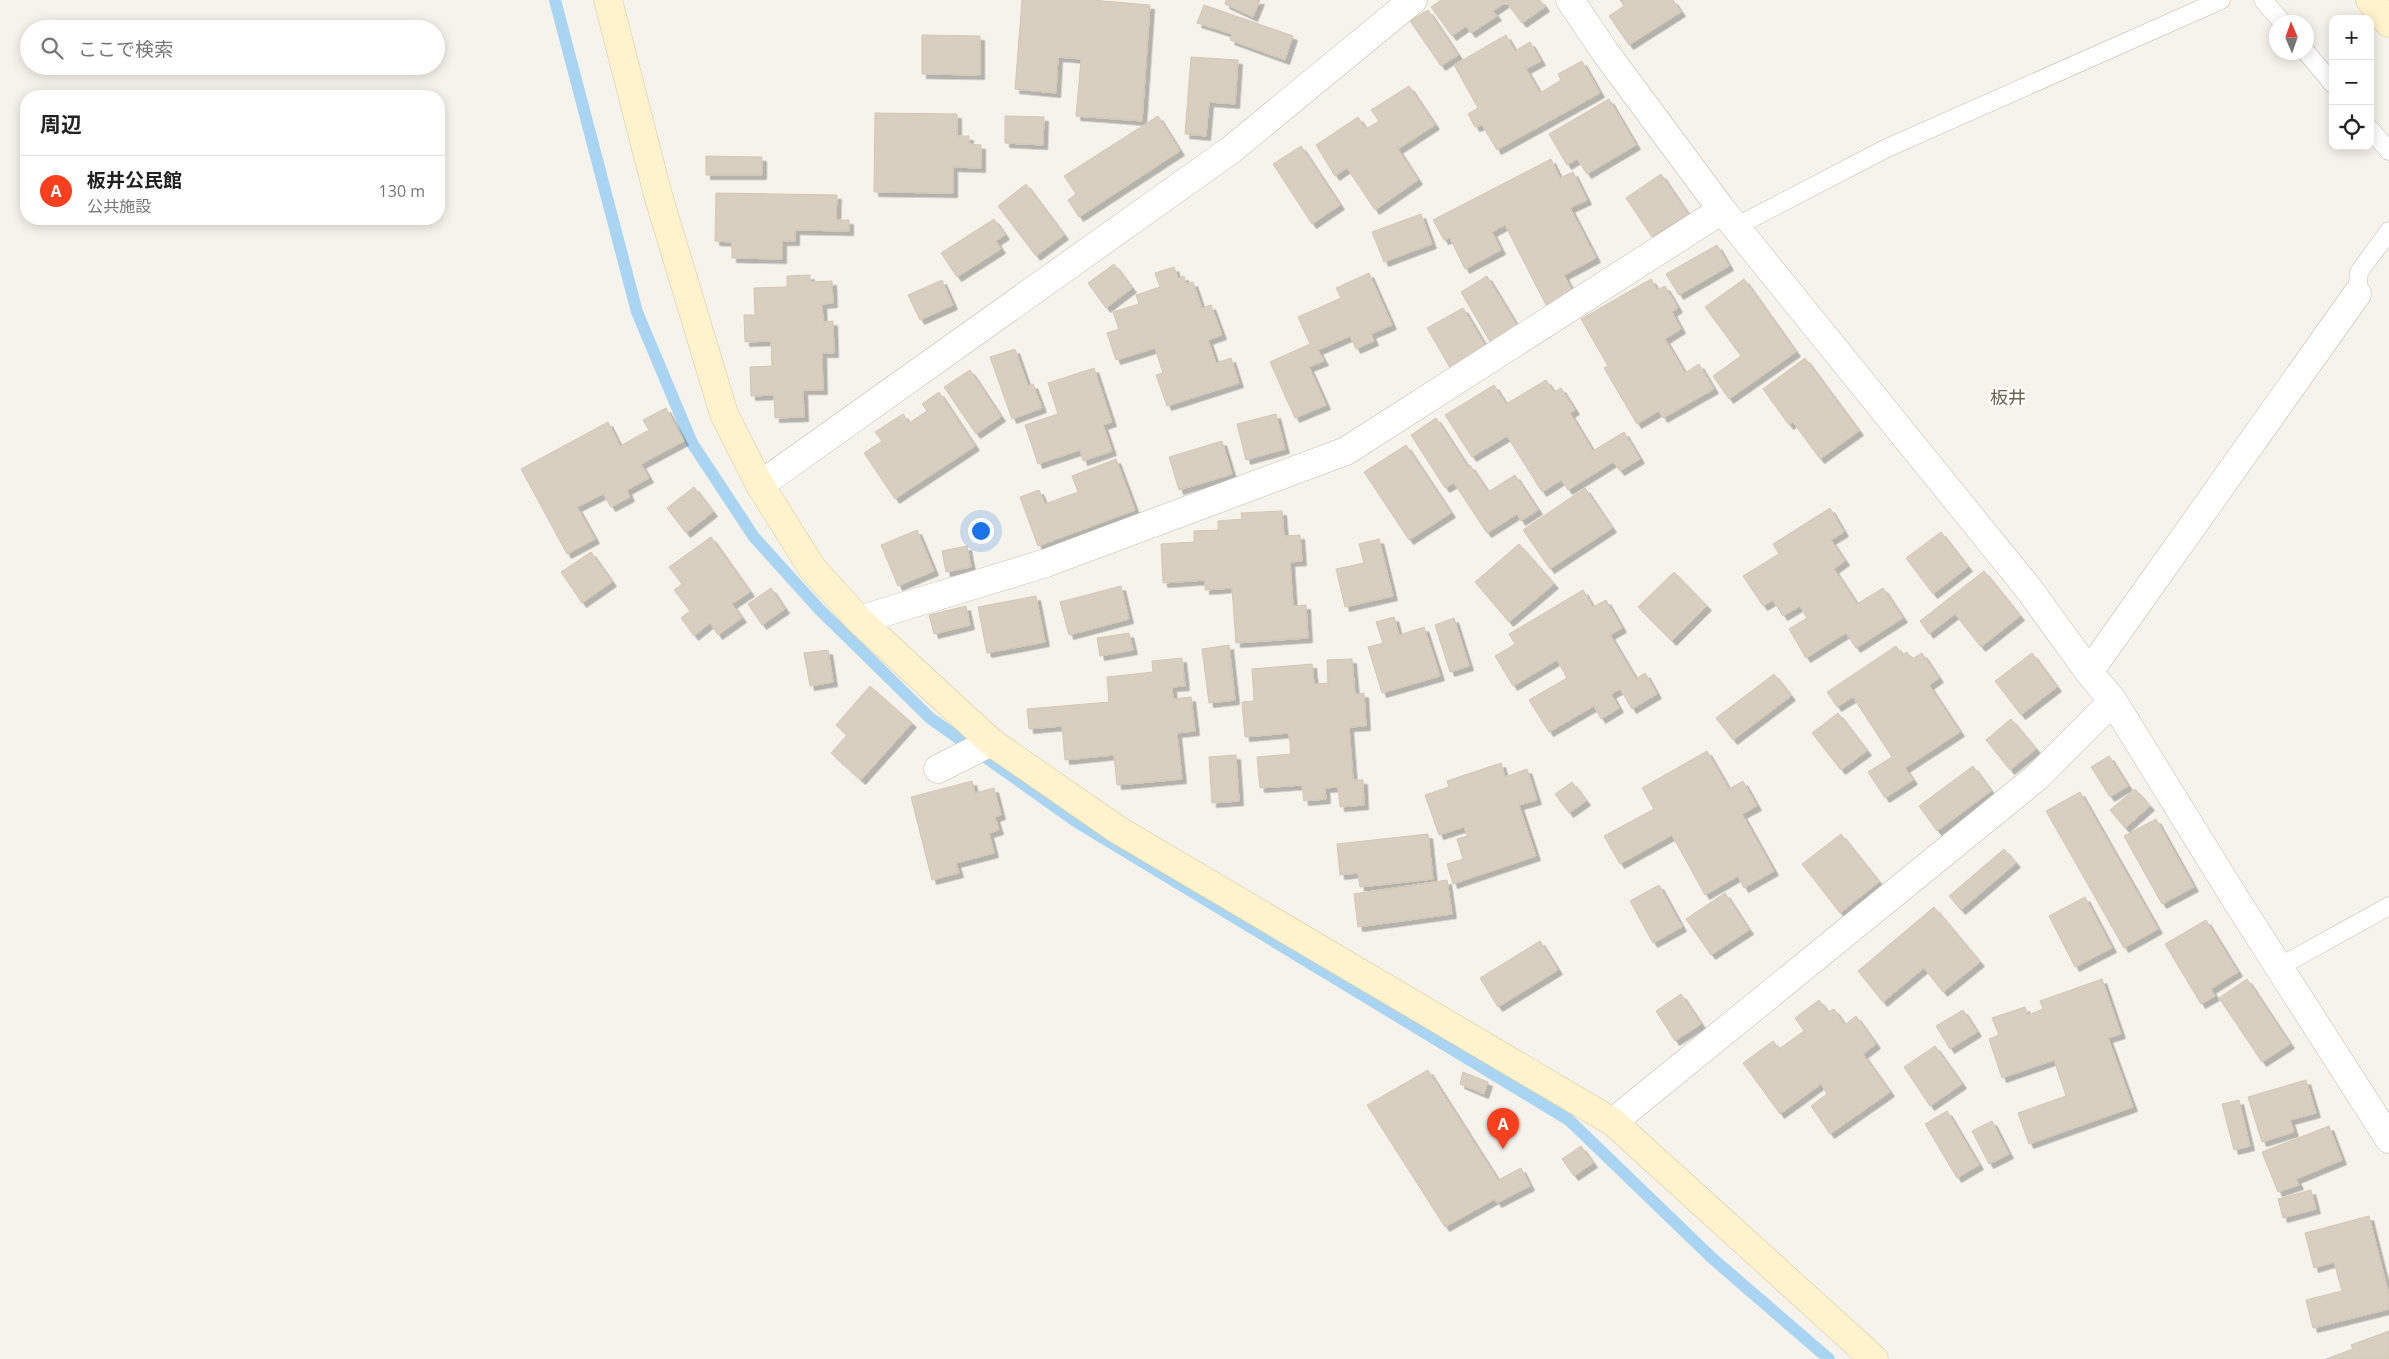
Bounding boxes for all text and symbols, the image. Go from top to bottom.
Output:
north arrow [2269,15,2314,60]
map controls [2329,15,2374,150]
button: + [2329,15,2374,60]
search box [20,20,445,75]
icon: search [38,34,66,62]
text: ここで検索 [78,36,173,62]
button: − [2329,60,2374,105]
button: locate [2329,105,2374,150]
text: 周辺 [40,110,82,138]
text: 板井公民館 [87,167,182,193]
text: A [50,180,62,202]
text: 130 m [379,180,425,202]
text: 公共施設 [87,195,151,217]
district label: 板井 [1990,385,2026,409]
your location [968,518,994,544]
pin: A [1487,1108,1519,1149]

